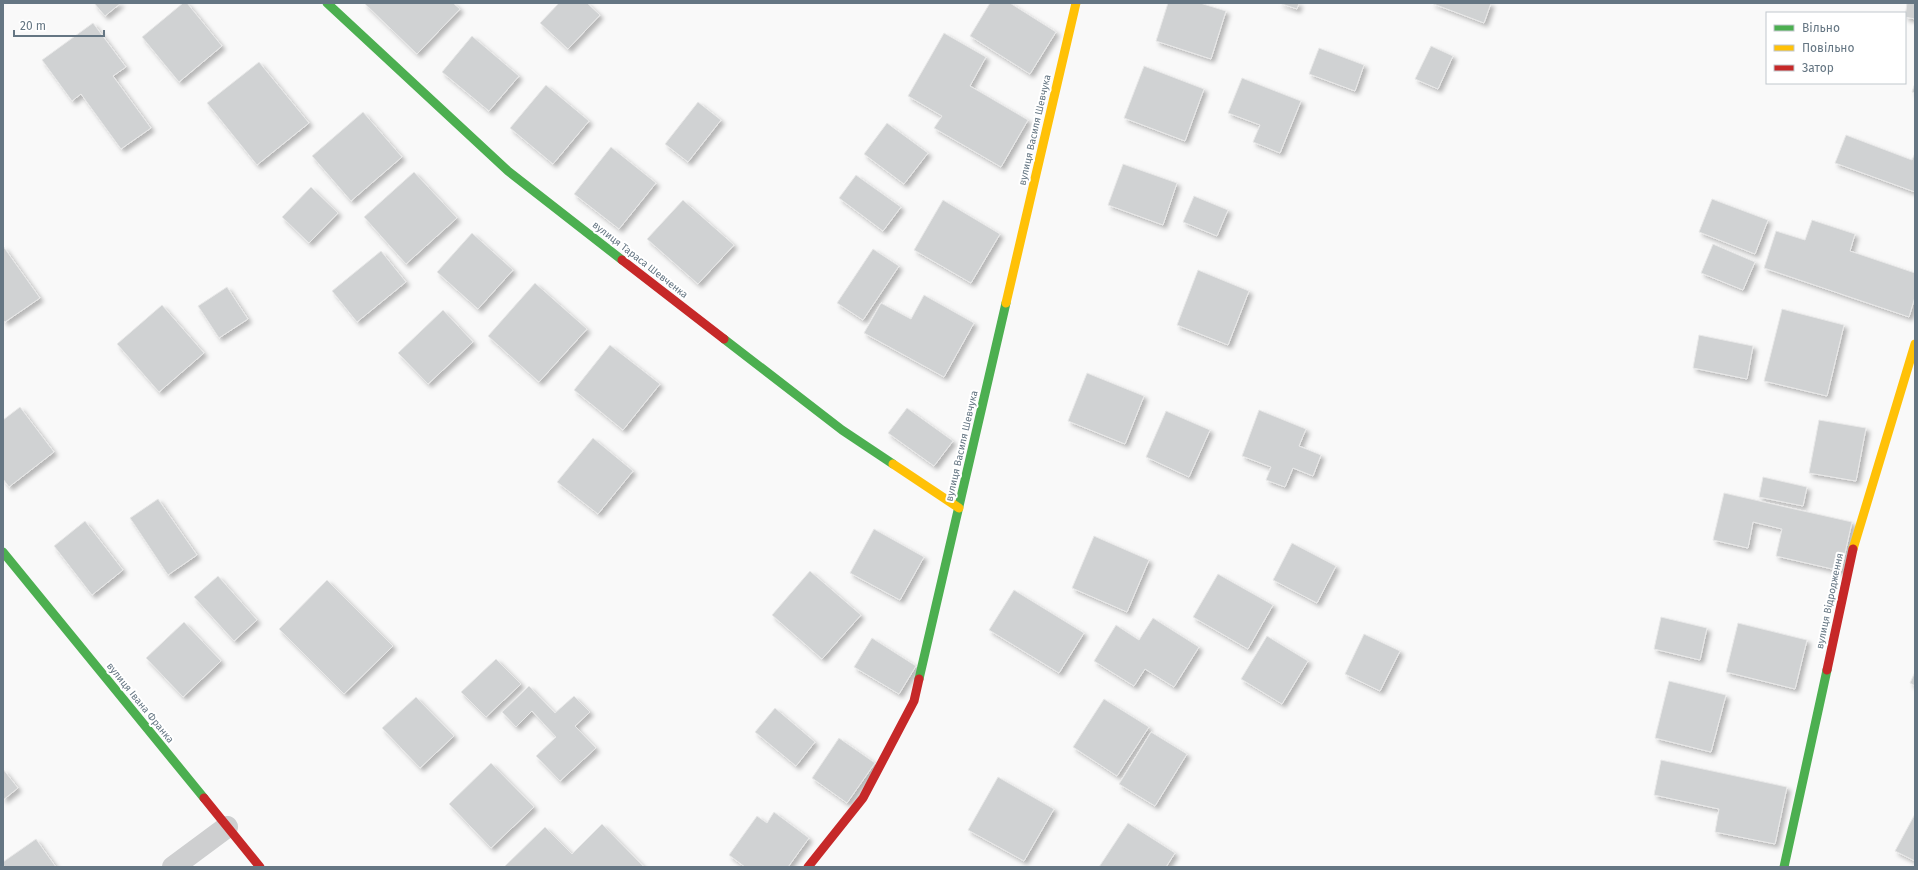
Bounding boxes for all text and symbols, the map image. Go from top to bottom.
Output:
scale bar [14,12,104,38]
legend [1766,12,1906,84]
text: 20 m [20,19,46,33]
text: Вільно [1802,21,1840,35]
text: Повільно [1802,41,1855,55]
text: Затор [1802,61,1834,75]
street label: вулиця Василя Шевчука [1016,73,1054,187]
street label: вулиця Тараса Шевченка [590,219,690,301]
street label: вулиця Василя Шевчука [943,389,981,503]
street label: вулиця Відродження [1813,552,1846,650]
street label: вулиця Івана Франка [104,660,176,746]

